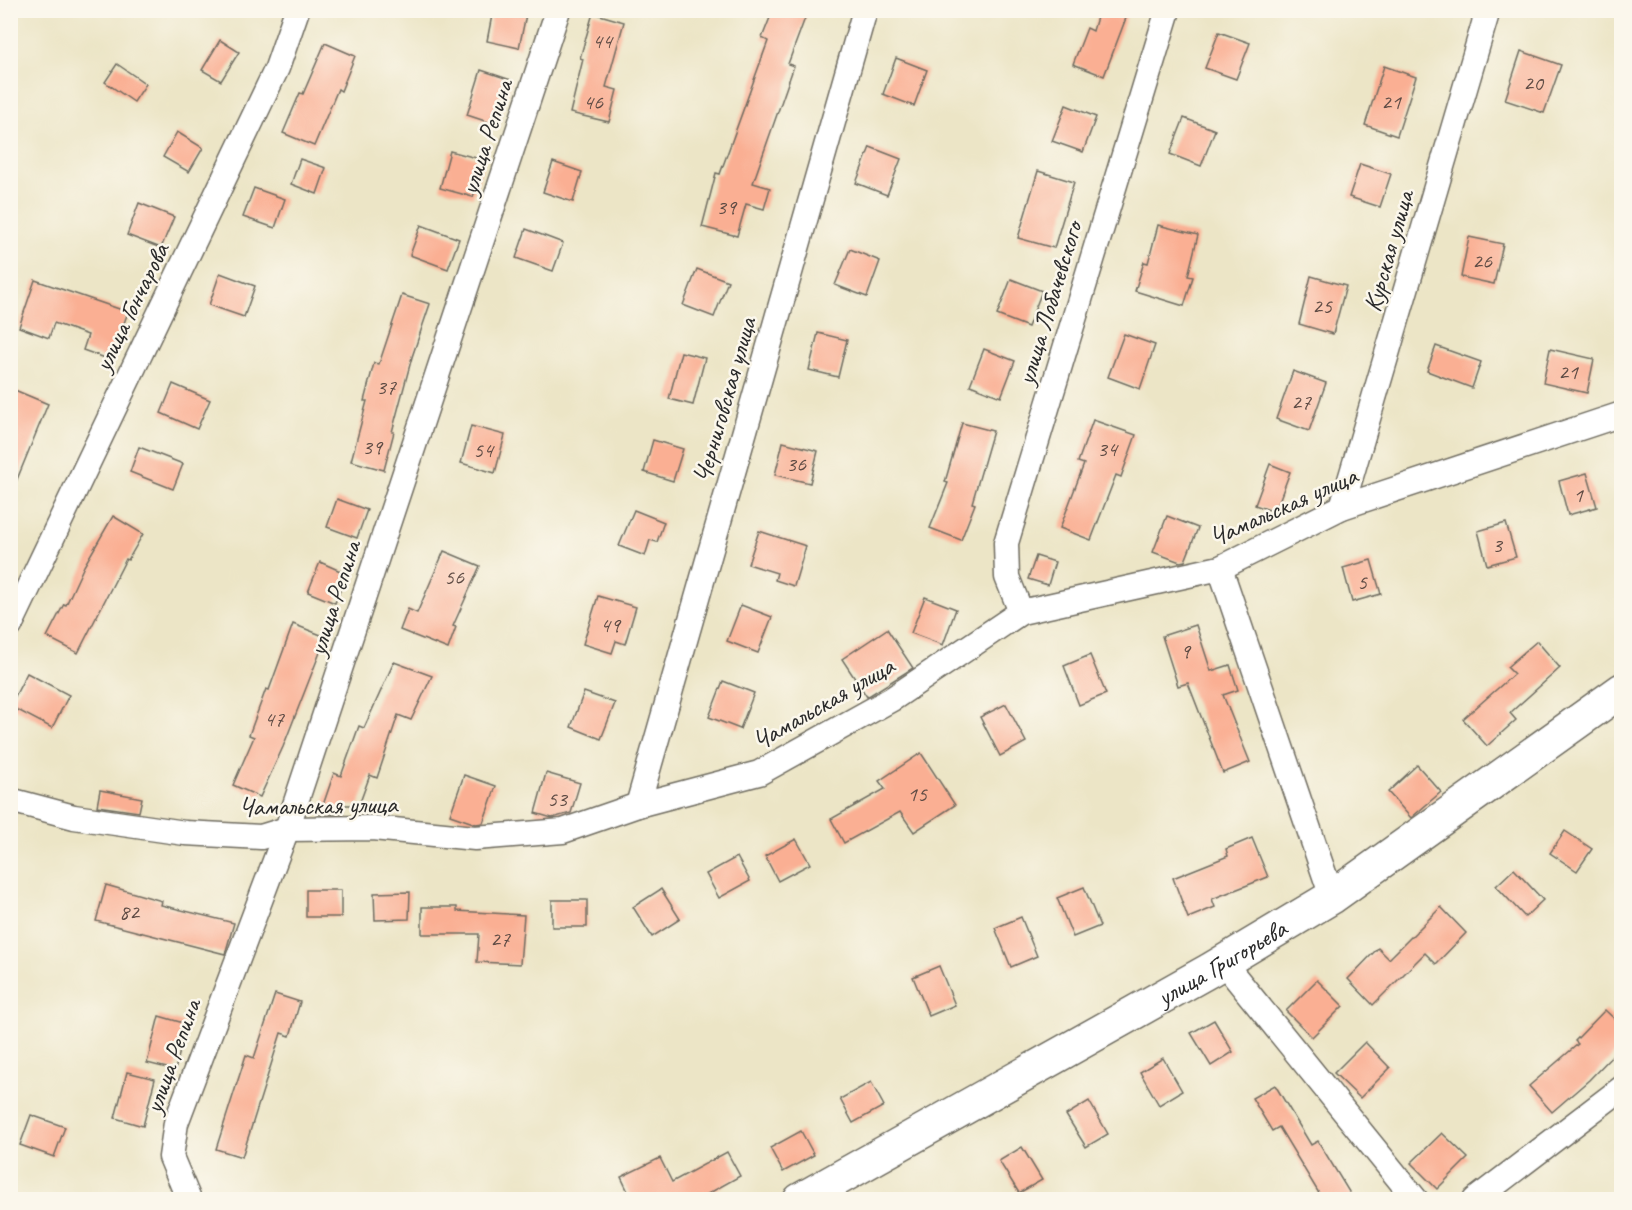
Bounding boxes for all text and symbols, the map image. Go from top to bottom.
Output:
house number: 44 [592,27,614,55]
house number: 20 [1523,69,1545,97]
street label: улица Репина [452,73,521,201]
house number: 46 [583,88,604,116]
house number: 21 [1381,88,1402,116]
street label: Курская улица [1355,185,1422,315]
house number: 39 [716,193,738,221]
street label: улица Лобачевского [1008,215,1091,390]
street label: улица Гончарова [85,236,177,378]
house number: 26 [1472,247,1493,275]
house number: 25 [1312,292,1333,320]
street label: Черниговская улица [685,312,764,486]
house number: 21 [1558,358,1579,386]
house number: 37 [376,373,397,401]
house number: 27 [1291,388,1312,416]
house number: 39 [362,433,384,461]
house number: 34 [1097,435,1119,463]
house number: 54 [473,436,495,464]
house number: 36 [786,450,807,478]
street label: Чамальская улица [1204,458,1364,554]
house number: 1 [1573,481,1584,509]
house number: 3 [1492,531,1504,559]
street label: улица Репина [300,534,369,662]
house number: 56 [444,563,465,591]
house number: 5 [1357,568,1368,596]
house number: 49 [600,611,622,639]
house number: 9 [1180,637,1192,665]
street label: Чамальская улица [746,649,902,757]
house number: 47 [264,705,285,733]
house number: 15 [907,780,928,808]
house number: 53 [547,785,569,813]
street label: Чамальская улица [239,788,399,823]
house number: 82 [119,898,141,926]
street label: улица Григорьева [1150,911,1294,1014]
house number: 27 [490,925,511,953]
street label: улица Репина [136,993,209,1120]

